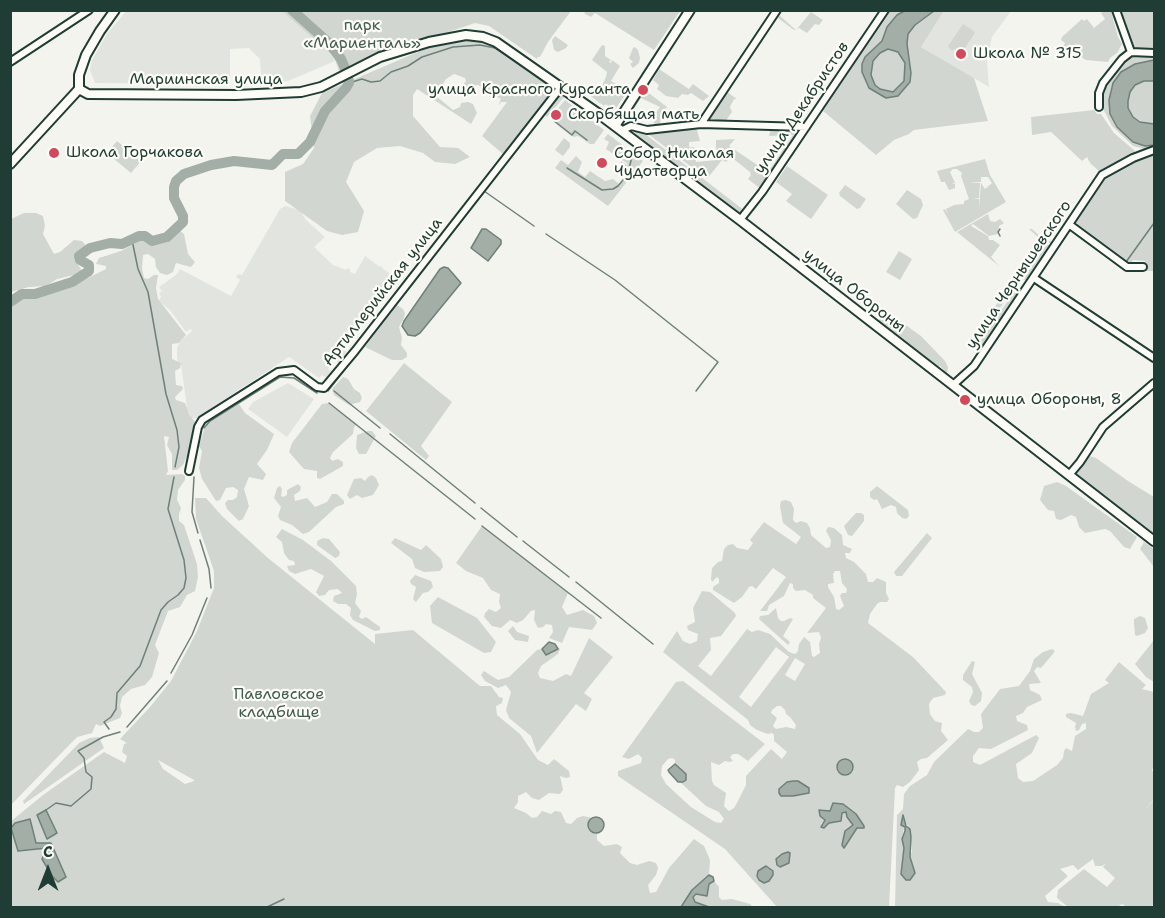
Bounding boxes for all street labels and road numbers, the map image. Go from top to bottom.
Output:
street label: улица Декабристов [751,38,853,178]
street label: Мариинская улица [129,70,283,90]
street label: улица Чернышевского [962,197,1076,353]
street label: Артиллерийская улица [319,214,447,370]
street label: улица Обороны [799,245,909,337]

